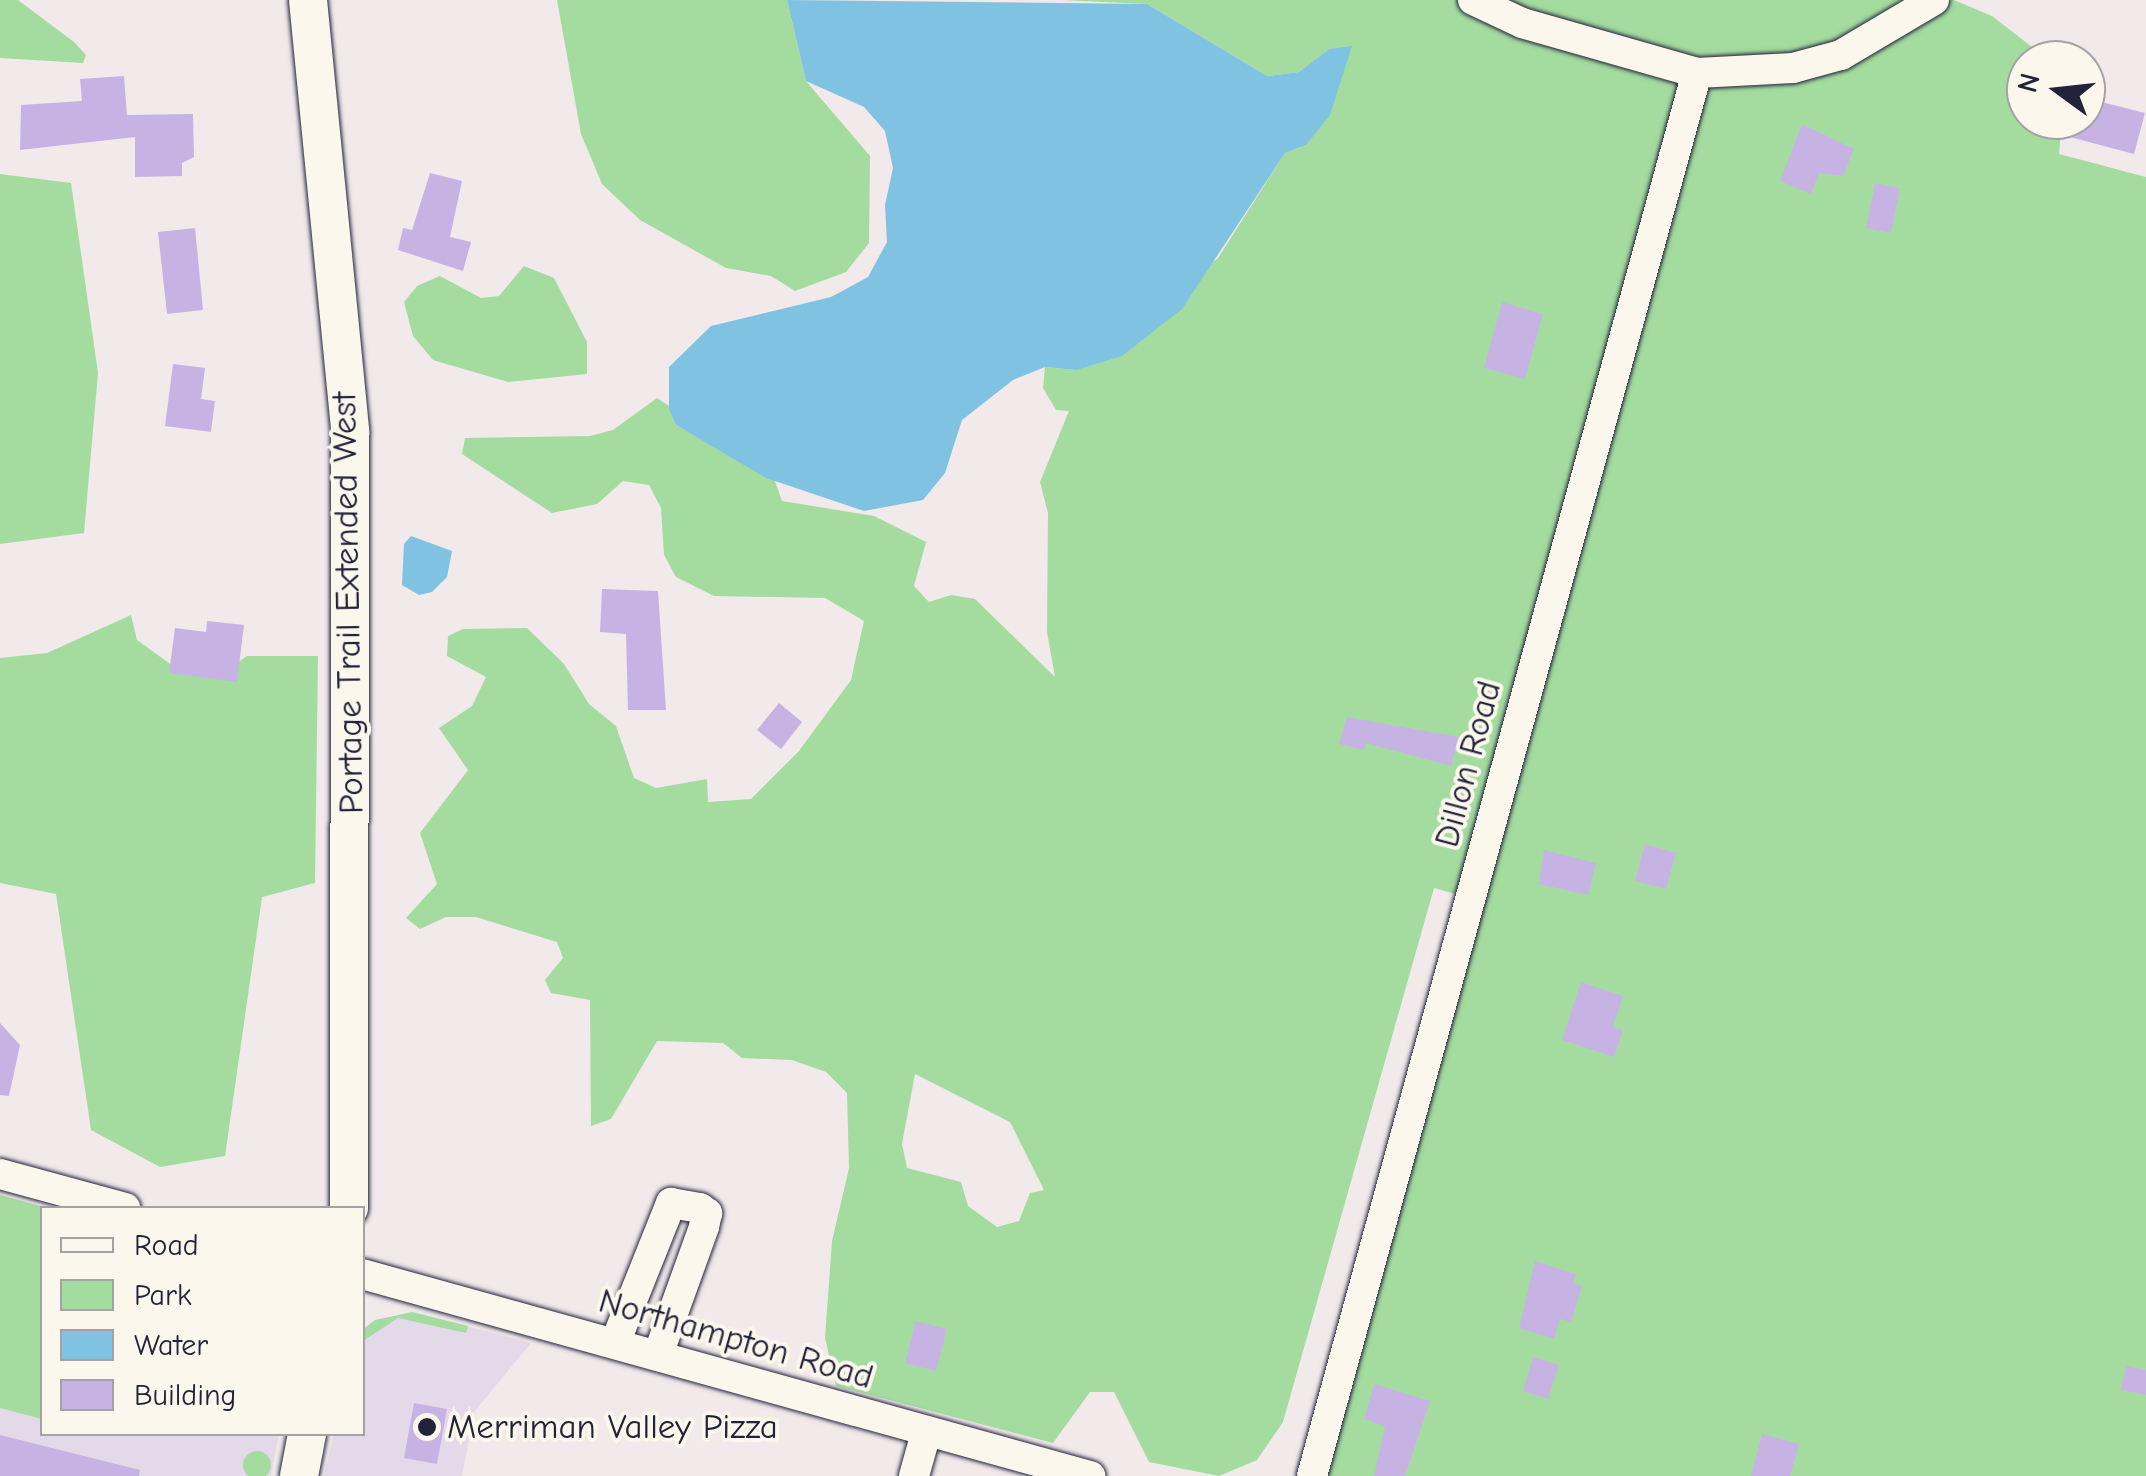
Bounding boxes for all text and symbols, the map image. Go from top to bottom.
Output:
north arrow [2006,40,2106,140]
text: N [2011,70,2047,96]
street label: Portage Trail Extended West [323,392,373,814]
street label: Dillon Road [1426,676,1510,852]
legend [40,1206,365,1436]
text: Road [134,1228,199,1263]
text: Park [134,1278,191,1313]
street label: Northampton Road [594,1280,878,1398]
text: Water [134,1328,208,1363]
text: Building [134,1378,237,1413]
place label: Merriman Valley Pizza [447,1406,778,1448]
marker: Merriman Valley Pizza [416,1416,438,1438]

